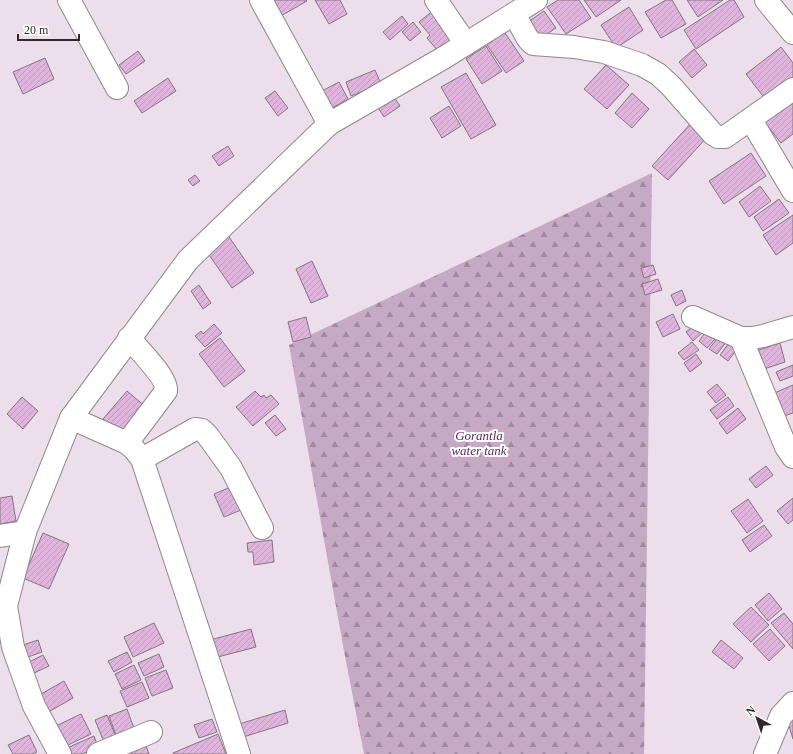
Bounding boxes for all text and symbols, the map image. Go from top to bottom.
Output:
scale bar [18,16,79,42]
text: 20 m [24,23,49,37]
park label: Gorantla water tank [451,428,507,458]
north arrow [737,698,777,738]
text: N [744,703,758,717]

